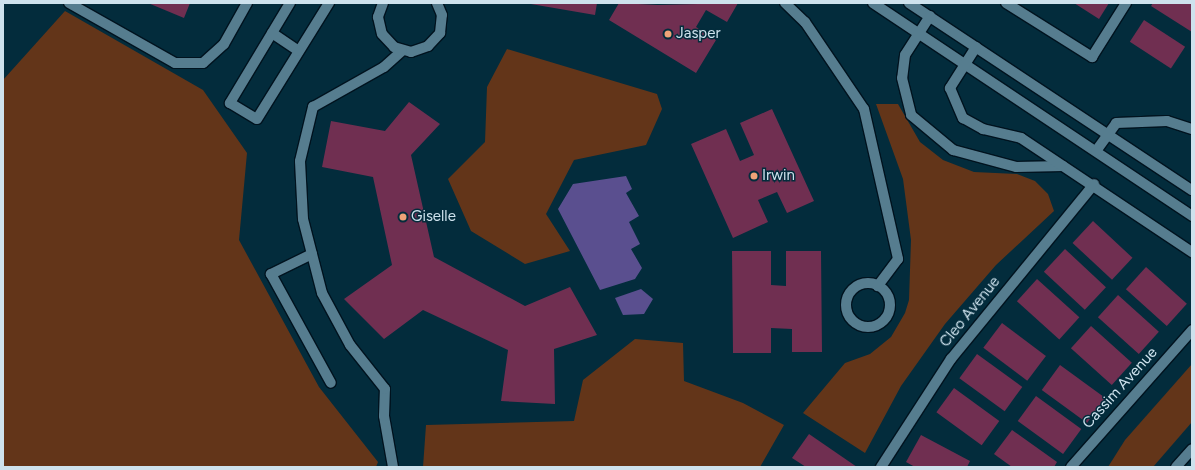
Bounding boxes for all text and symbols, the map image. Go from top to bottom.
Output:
place label: Jasper [676,25,720,43]
marker: Jasper [663,29,673,39]
place label: Irwin [762,167,795,185]
marker: Irwin [749,171,759,181]
place label: Giselle [411,208,456,226]
marker: Giselle [398,212,408,222]
street label: Cleo Avenue [936,273,1004,351]
street label: Cassim Avenue [1079,344,1161,432]

